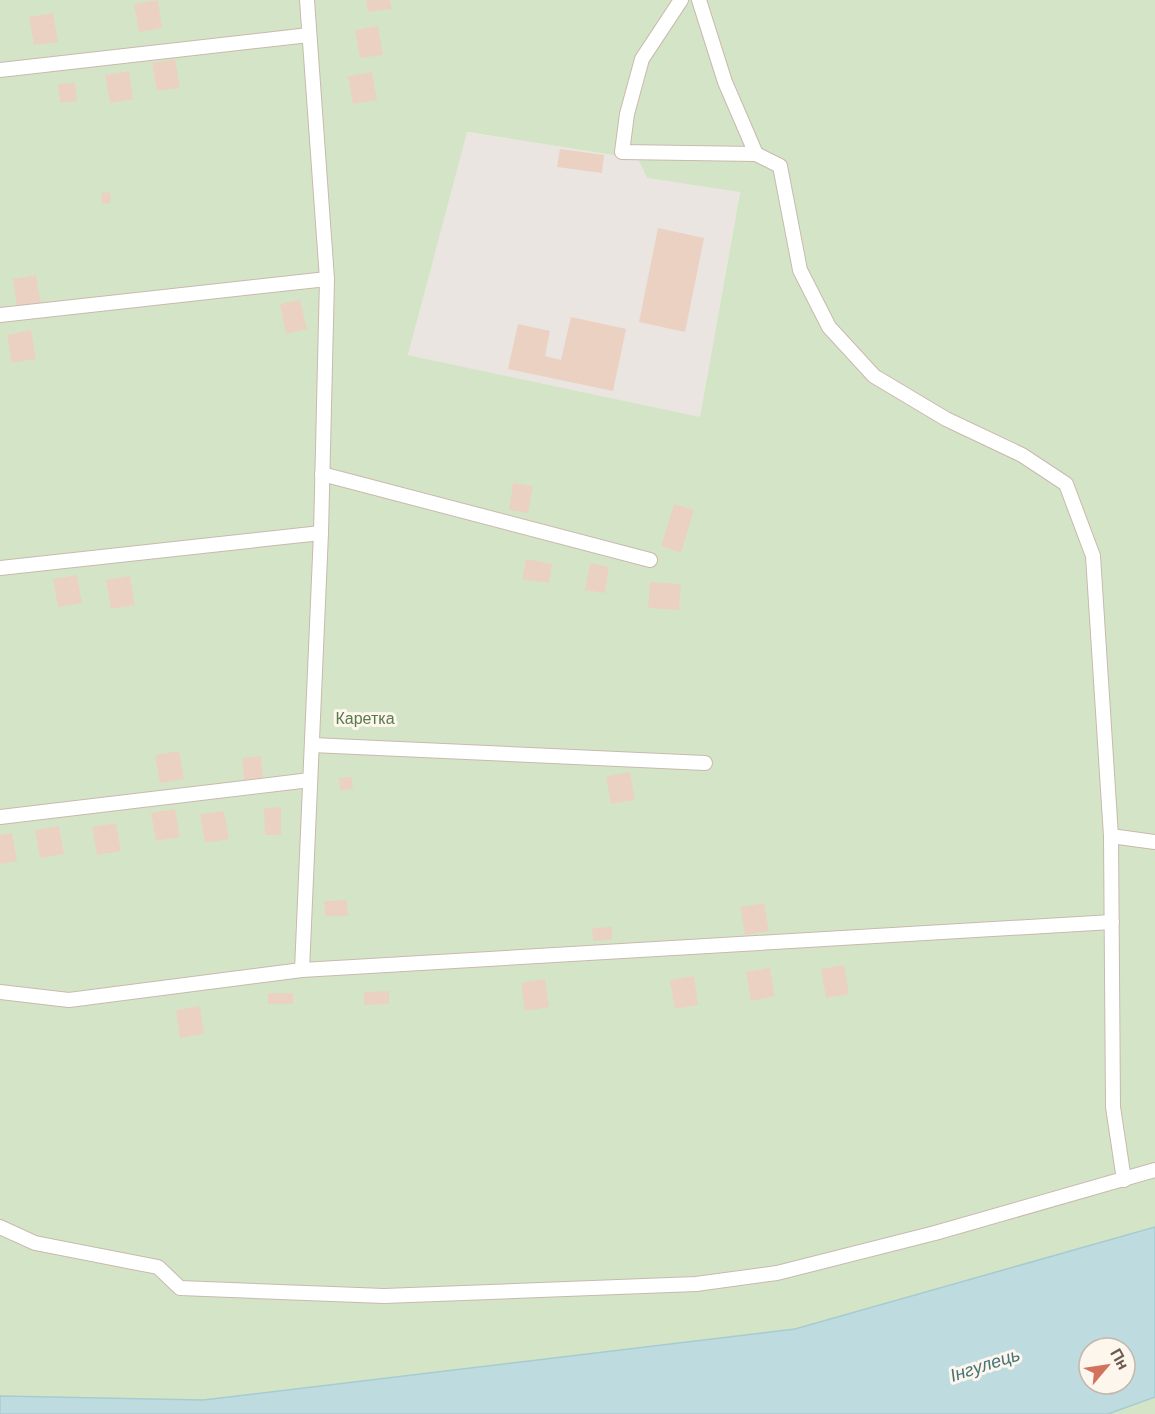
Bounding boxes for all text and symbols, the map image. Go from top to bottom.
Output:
park label: Каретка [335,710,395,727]
north arrow [1077,1336,1137,1396]
water label: Інгулець [947,1344,1023,1386]
text: Пн [1107,1346,1132,1372]

